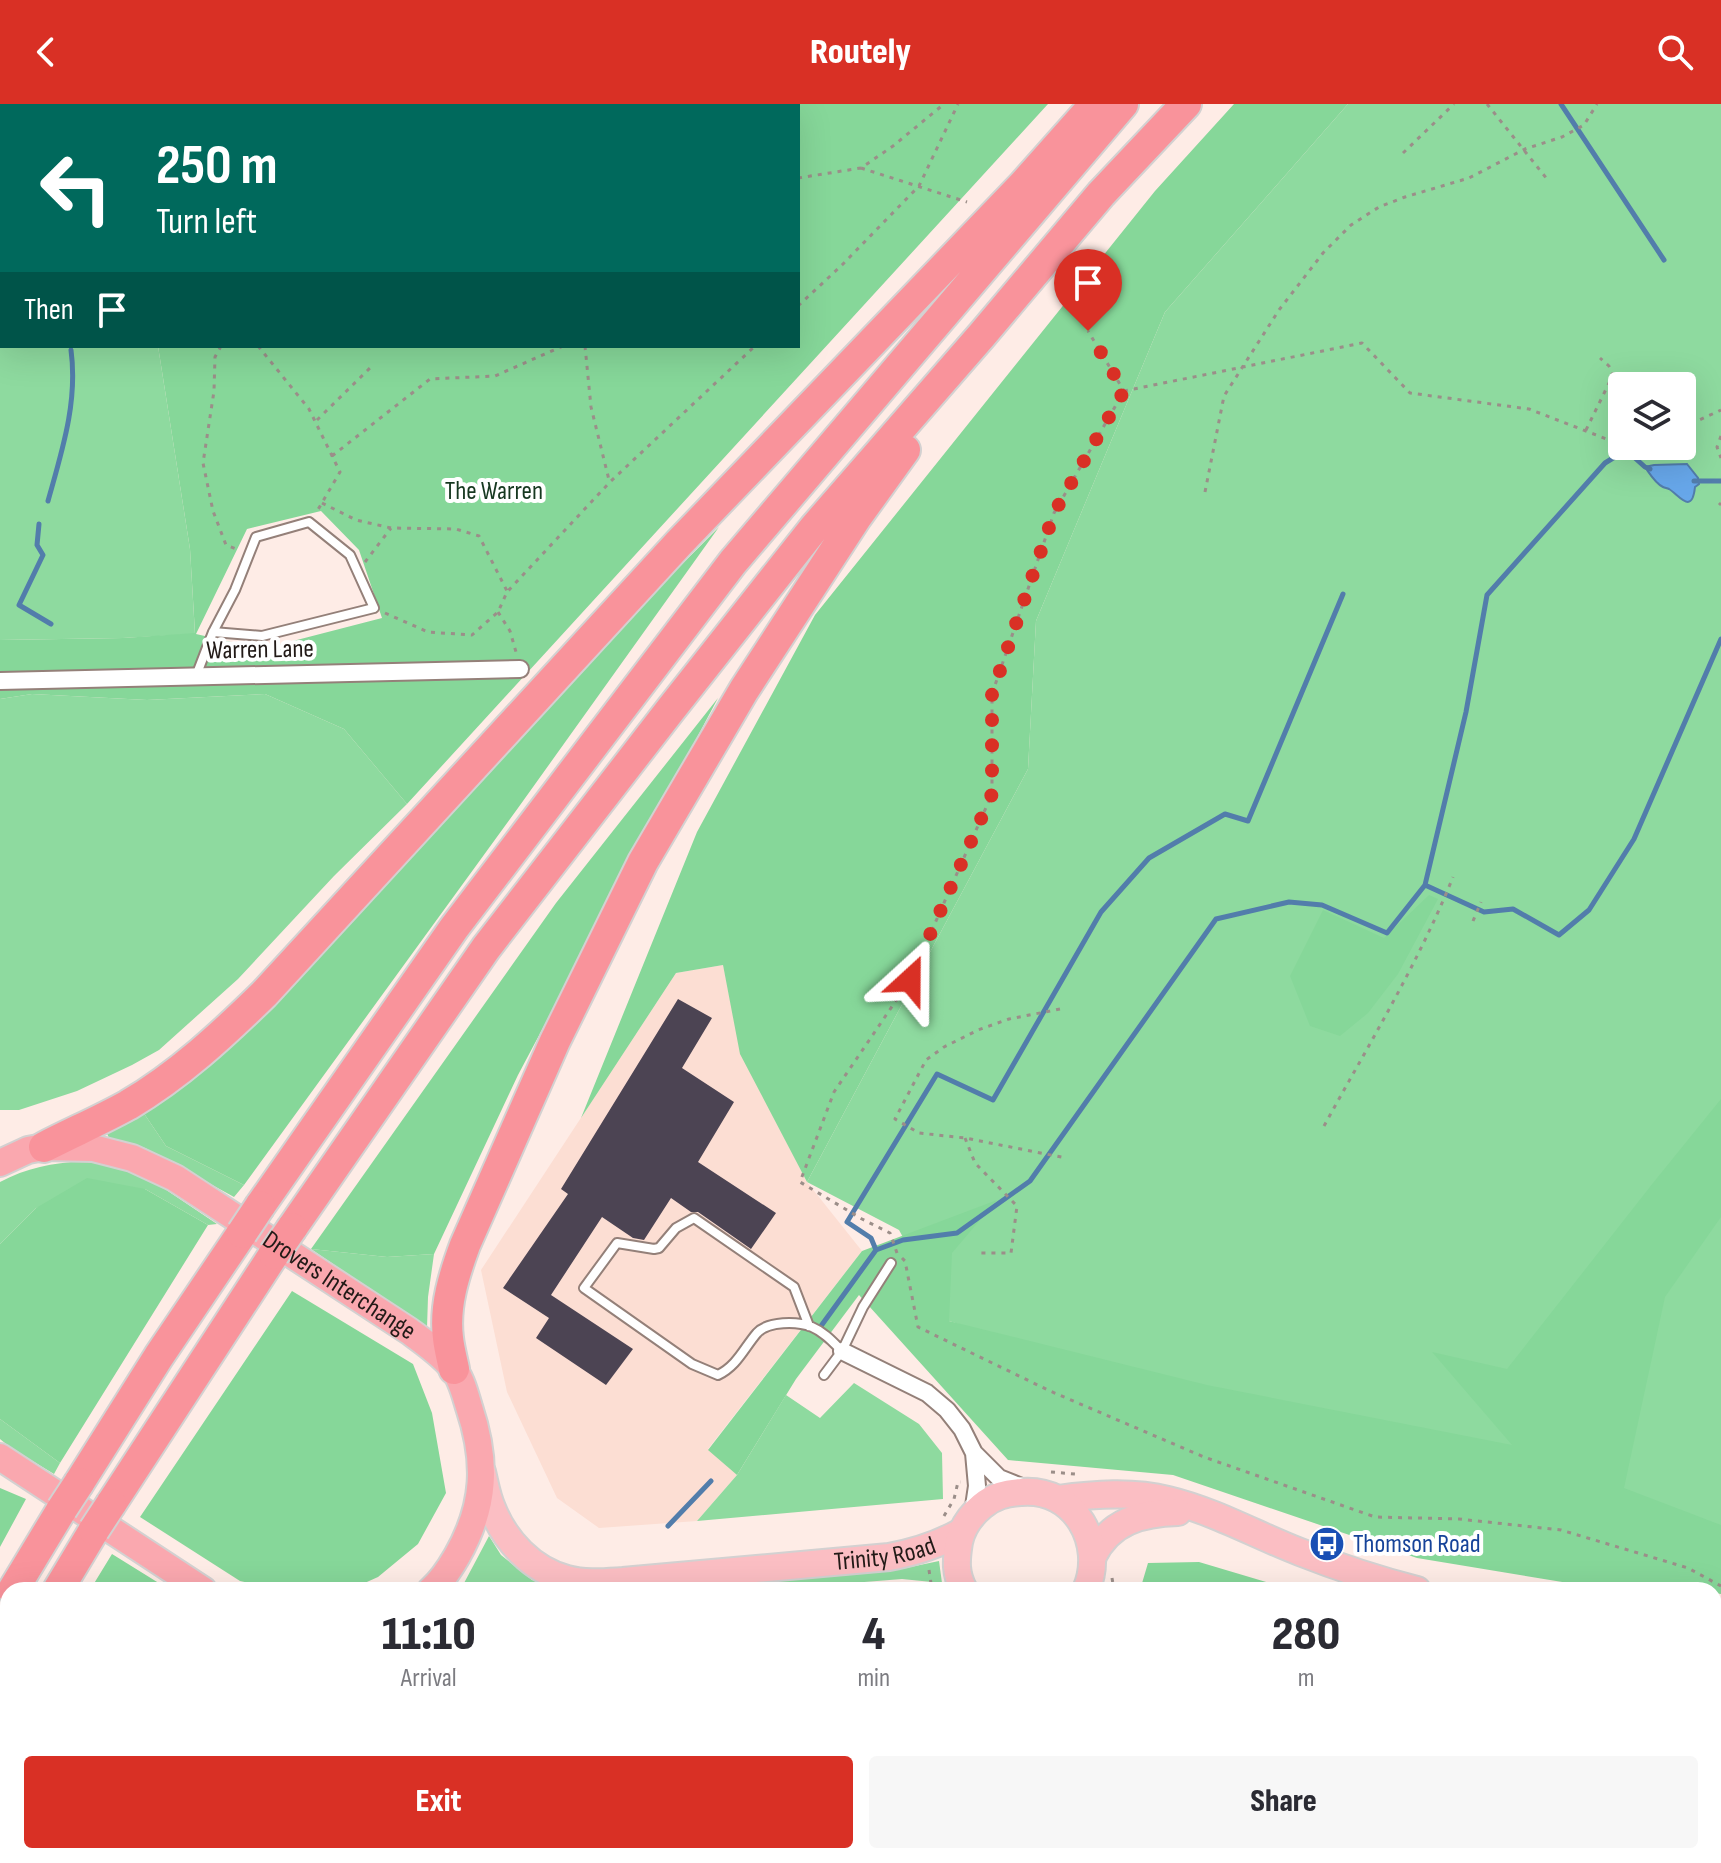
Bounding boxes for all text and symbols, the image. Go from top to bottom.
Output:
icon: back [24,30,68,74]
icon: search [1653,30,1697,74]
text: Routely [810,31,911,74]
text: 250 m [156,133,278,200]
icon: left [24,136,128,240]
text: Turn left [156,201,257,244]
pin [1054,249,1122,331]
icon: arrive [1066,261,1110,305]
icon: arrive [90,288,134,332]
text: Then [24,292,74,328]
map controls [1608,372,1696,460]
button: layers [1608,372,1696,460]
park label: The Warren [445,476,543,507]
street label: Warren Lane [206,634,314,666]
position arrow [868,938,952,1022]
street label: Drovers Interchange [257,1224,422,1347]
bus stop icon: Thomson Road [1308,1525,1346,1563]
place label: Thomson Road [1353,1529,1481,1560]
street label: Trinity Road [833,1530,940,1577]
text: 11:10 [382,1606,476,1663]
text: 4 [862,1606,885,1663]
text: 280 [1272,1606,1340,1663]
text: Arrival [401,1663,457,1694]
text: min [857,1663,890,1694]
text: m [1298,1663,1314,1694]
button: Exit [24,1756,853,1848]
button: Share [869,1756,1698,1848]

